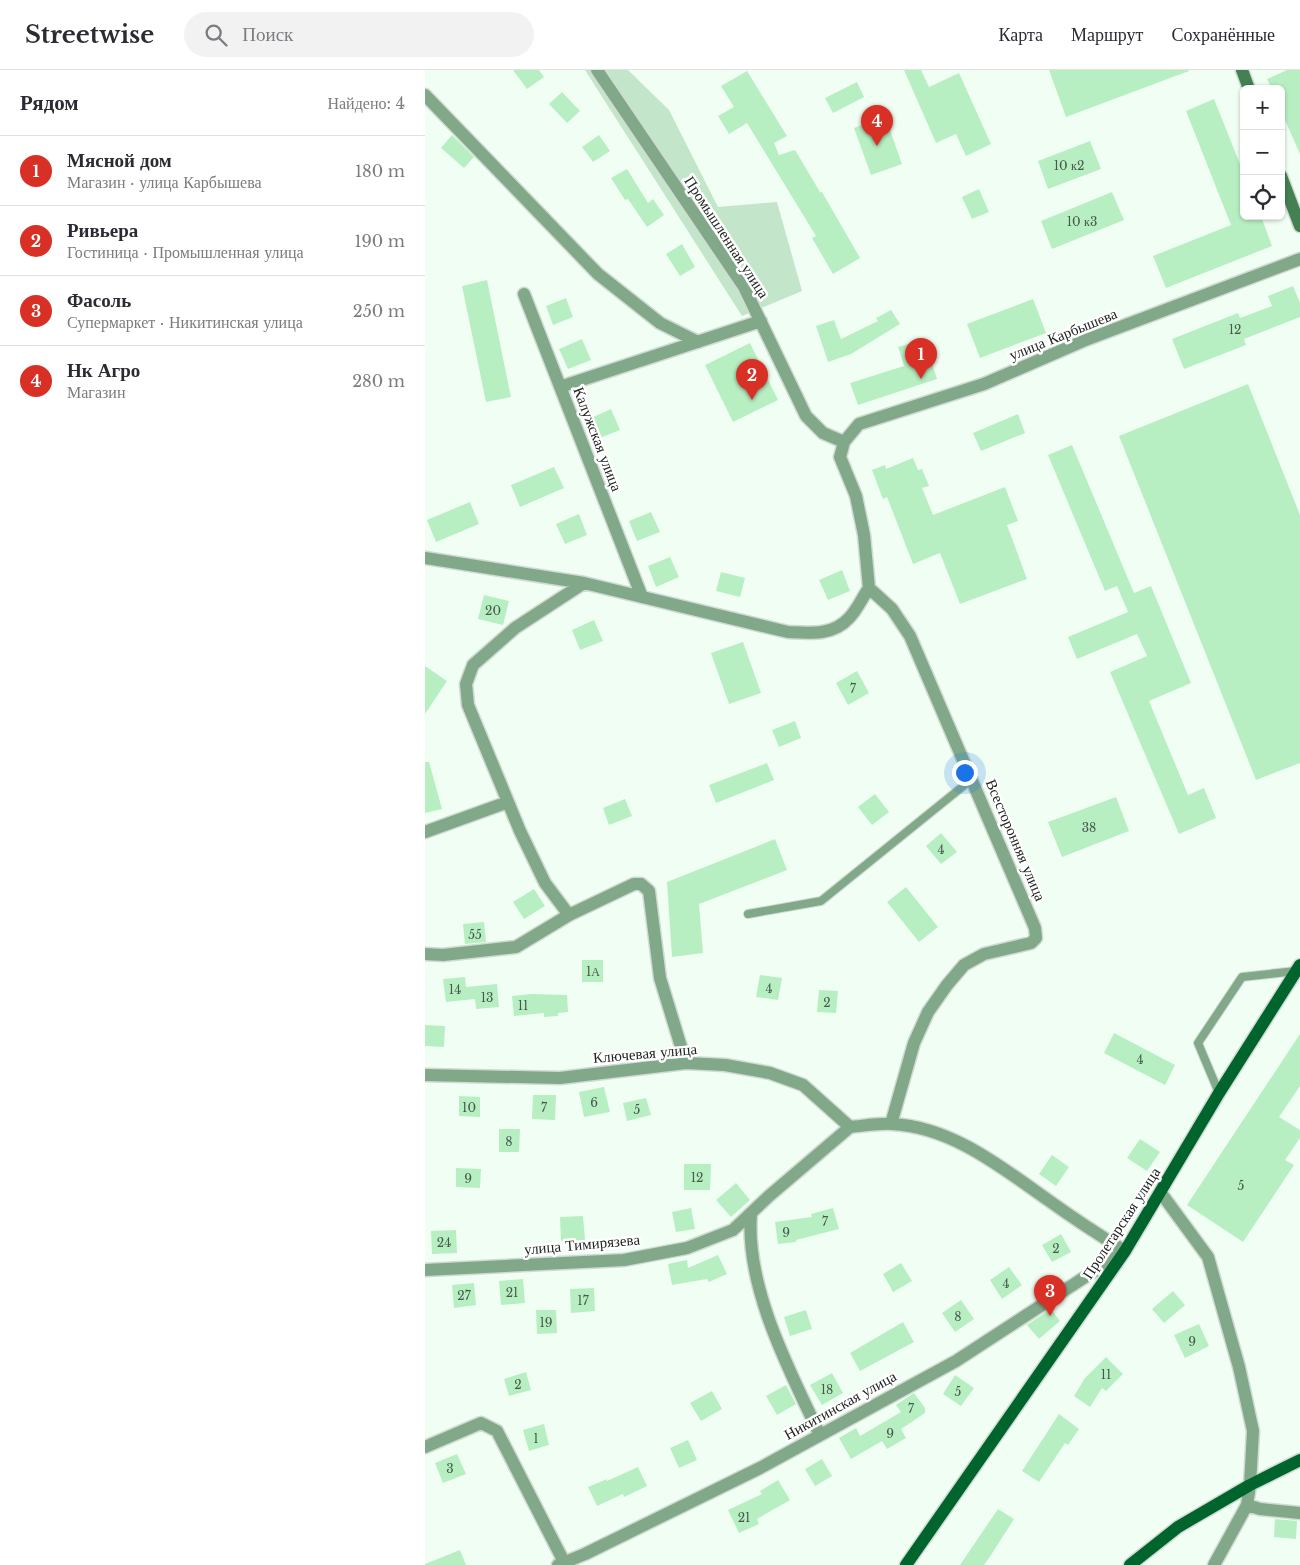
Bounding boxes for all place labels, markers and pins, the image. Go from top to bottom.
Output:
pin: 4 [861,105,893,146]
pin: 1 [905,338,937,379]
pin: 2 [736,359,768,400]
pin: 3 [1034,1275,1066,1316]

